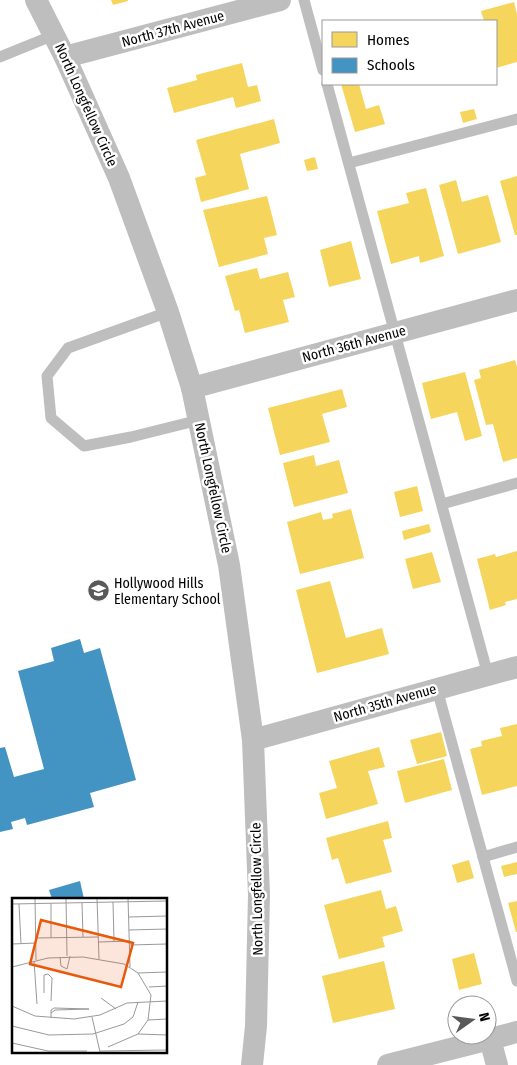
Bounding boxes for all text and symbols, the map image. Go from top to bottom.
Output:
street label: North 37th Avenue [120,7,226,51]
legend [322,20,497,85]
text: Homes [367,31,409,49]
street label: North Longfellow Circle [51,41,121,169]
text: Schools [367,56,415,74]
street label: North 36th Avenue [300,322,408,366]
street label: North Longfellow Circle [191,421,235,555]
place label: Hollywood Hills Elementary School [114,575,221,608]
school or university icon: Hollywood Hills Elementary School [86,579,110,603]
street label: North 35th Avenue [332,680,438,726]
street label: North Longfellow Circle [247,822,267,956]
inset map [12,898,168,1052]
north arrow [447,995,497,1045]
text: N [475,1011,493,1023]

